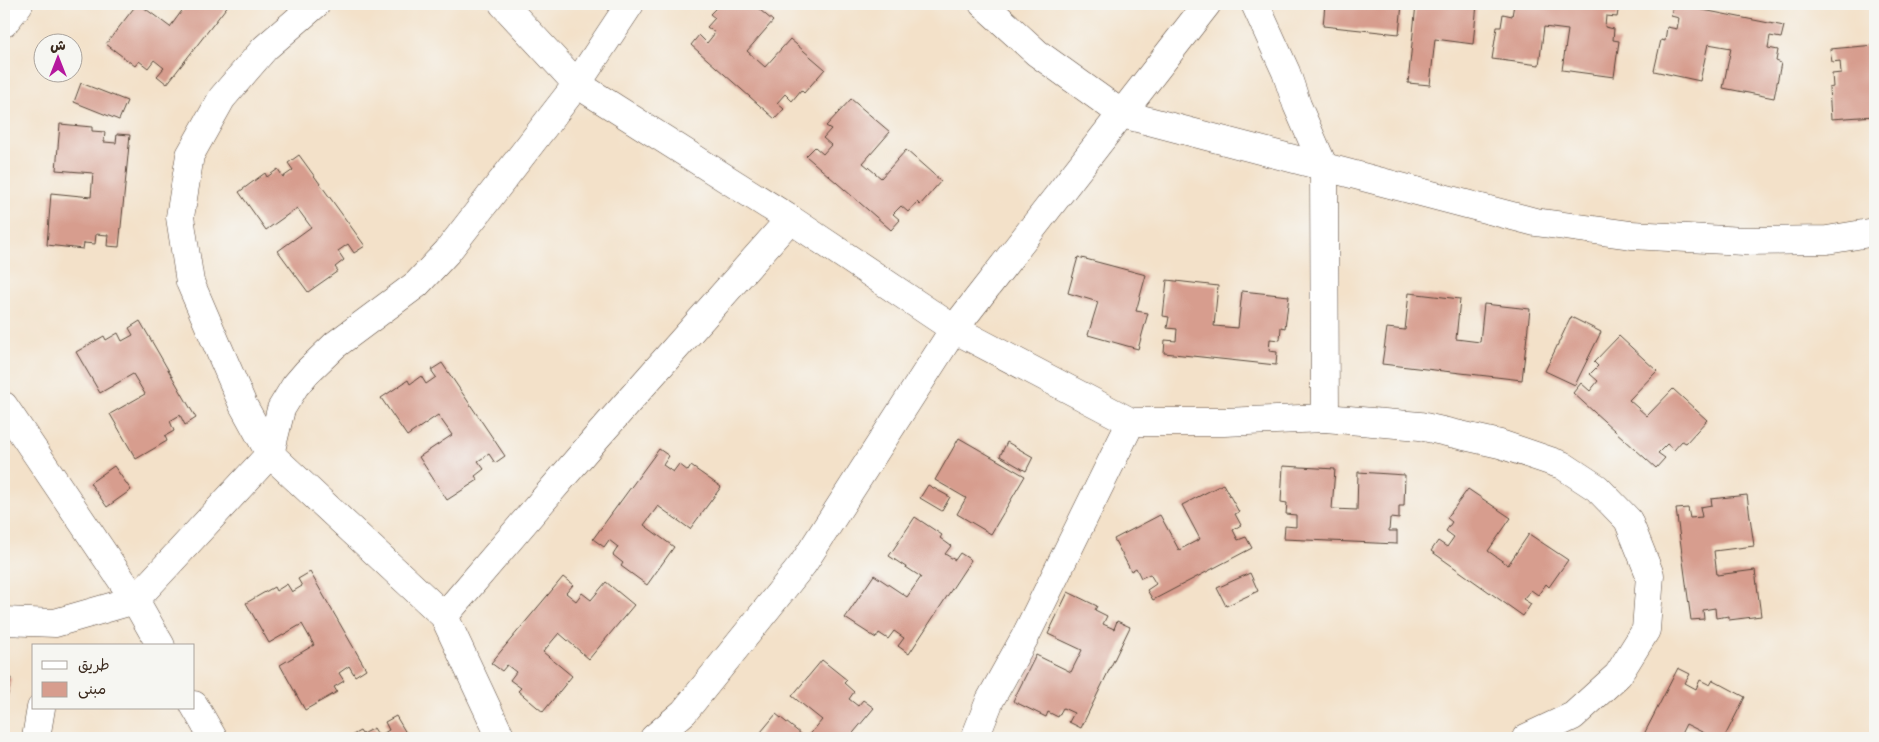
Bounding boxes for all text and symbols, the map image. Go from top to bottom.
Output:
north arrow [32,32,82,82]
text: ش [50,37,66,55]
legend [32,644,195,710]
text: طريق [78,656,110,676]
text: مبنى [78,680,106,700]

